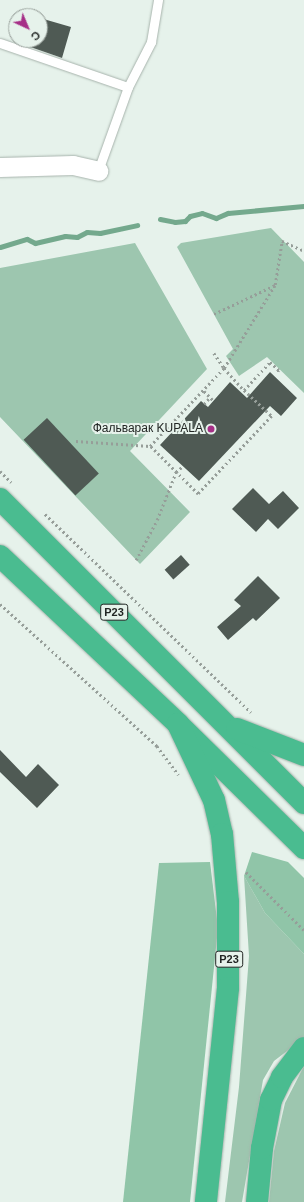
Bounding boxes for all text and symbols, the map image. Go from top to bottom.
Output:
north arrow [8,8,48,48]
text: С [29,29,43,43]
place label: Фальварак KUPALA [93,422,203,436]
marker: Фальварак KUPALA [206,424,216,434]
road number: Р23 [100,603,128,621]
road number: Р23 [215,950,243,968]

